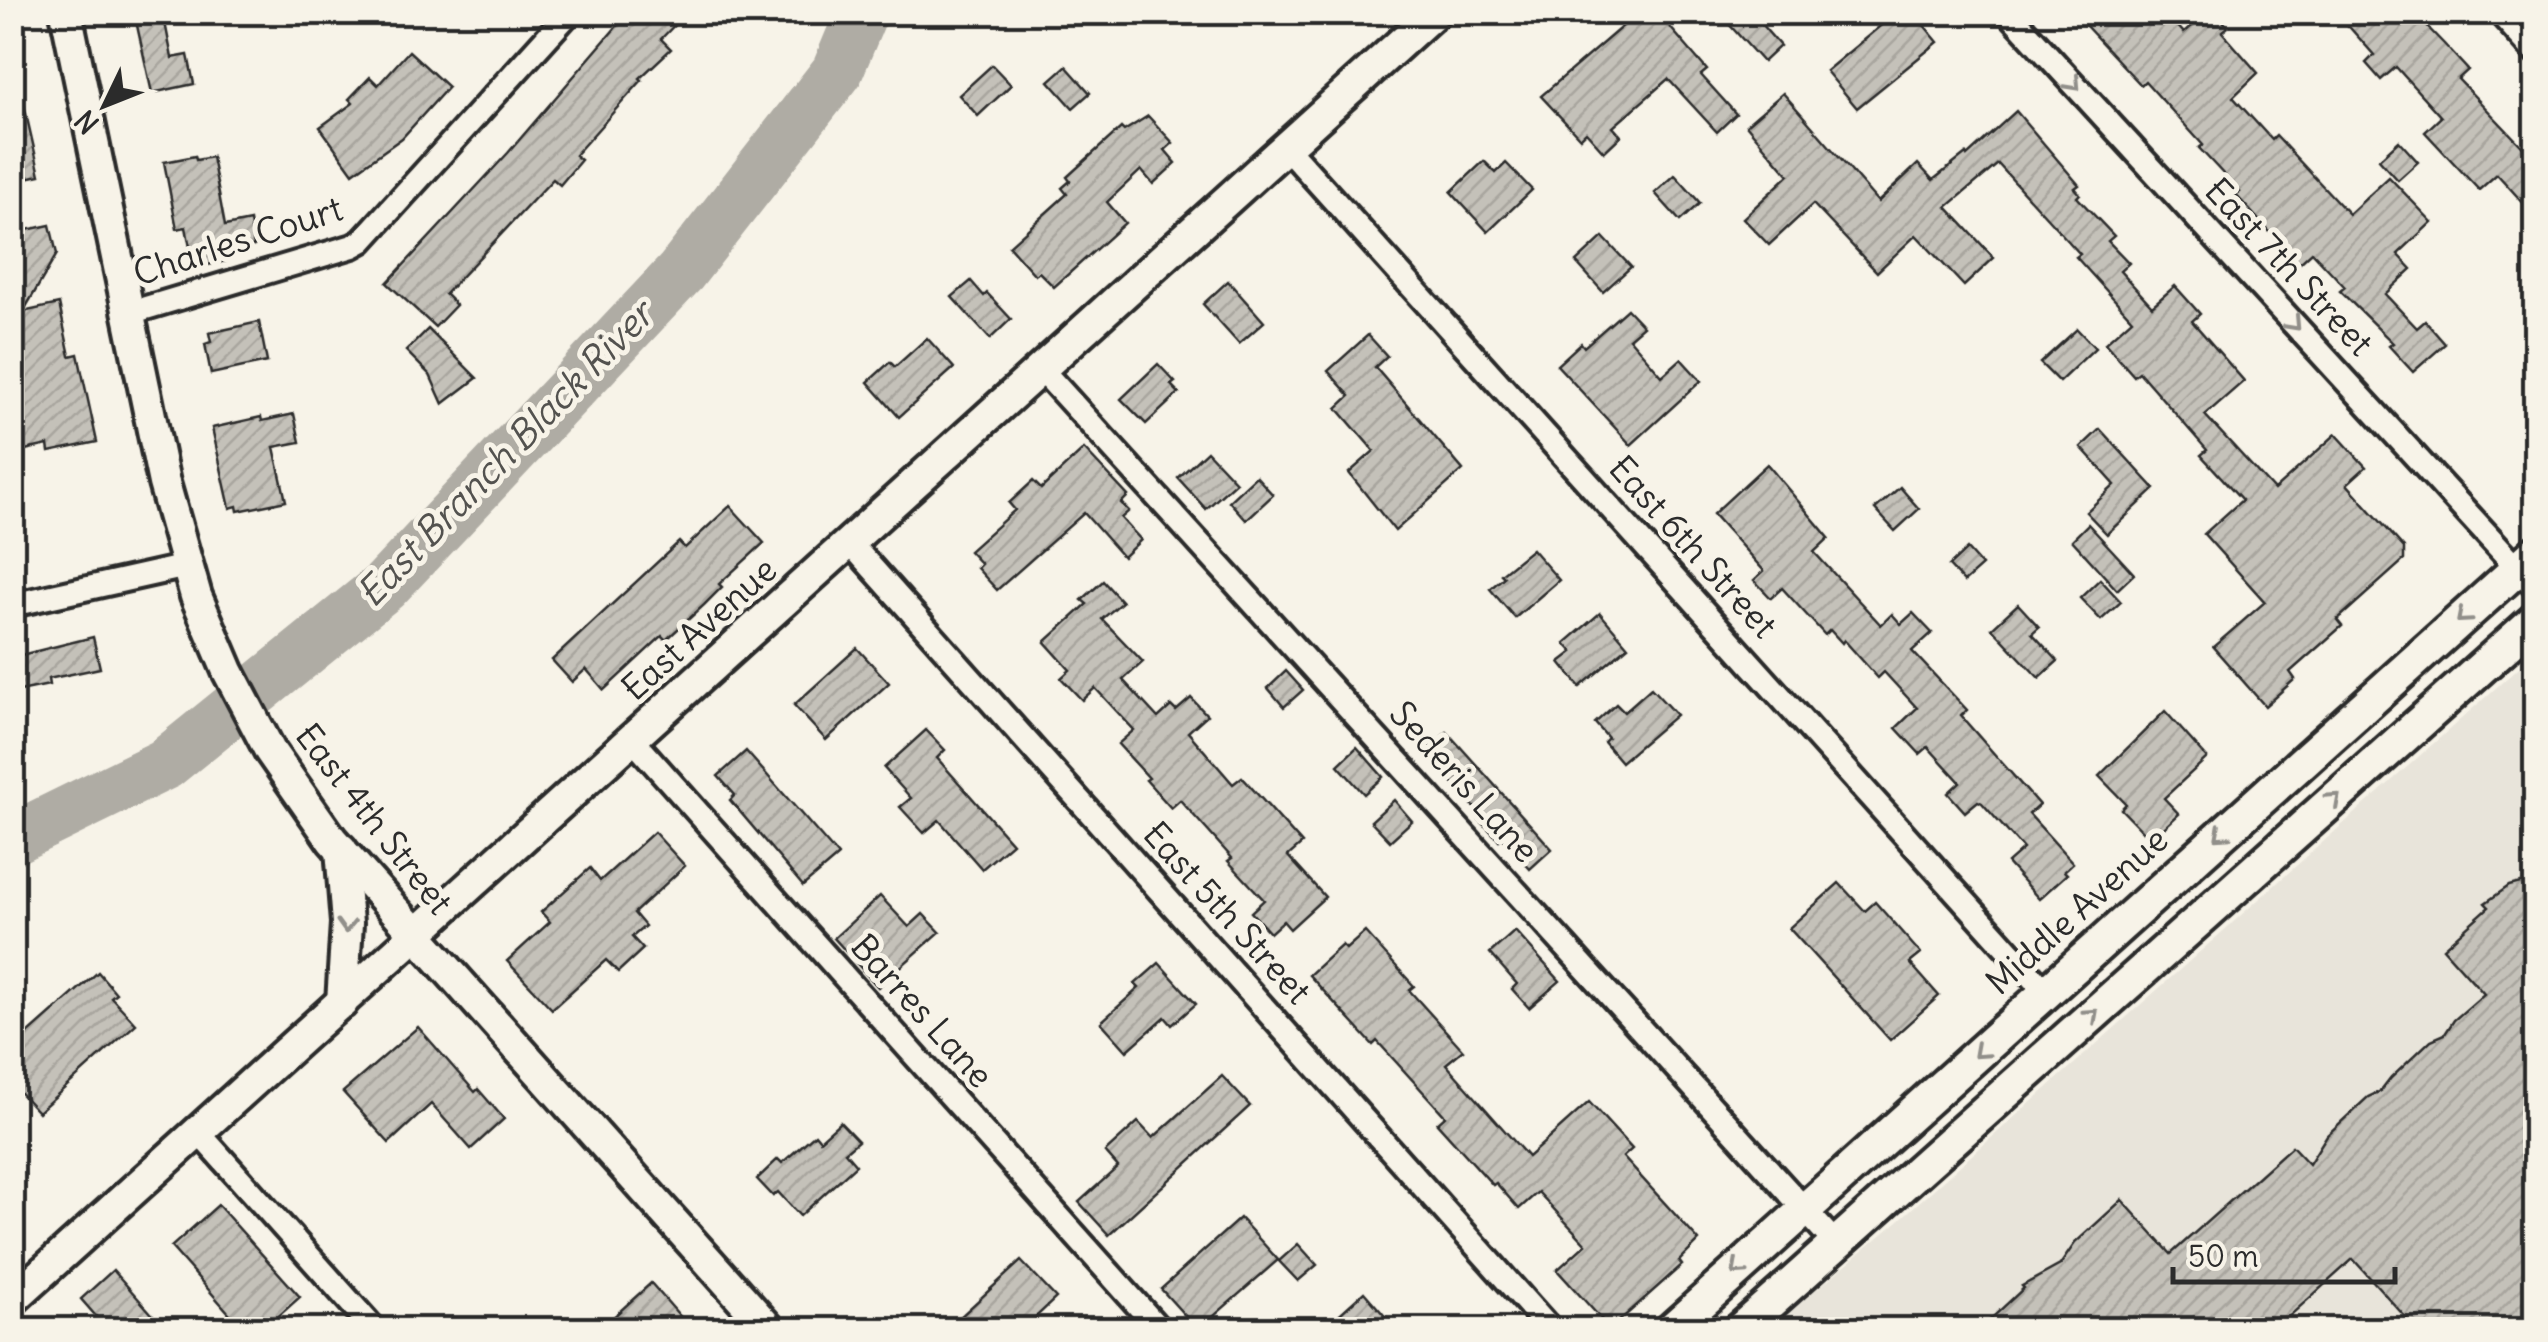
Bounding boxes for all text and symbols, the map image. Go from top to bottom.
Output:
north arrow [55,55,155,155]
one-way arrow [2062,73,2080,91]
text: N [67,103,106,141]
street label: East 7th Street [2196,168,2383,364]
street label: Charles Court [128,185,348,295]
water label: East Branch Black River [347,288,666,616]
one-way arrow [2282,312,2300,331]
street label: East 6th Street [1600,446,1787,647]
street label: East Avenue [612,547,785,709]
one-way arrow [2456,605,2475,623]
street label: Sederis Lane [1381,692,1549,871]
street label: East 4th Street [287,714,463,923]
one-way arrow [2323,792,2341,810]
street label: East 5th Street [1134,812,1321,1013]
street label: Middle Avenue [1976,817,2176,1003]
one-way arrow [2214,822,2233,840]
one-way arrow [335,918,356,934]
street label: Barres Lane [842,924,1003,1096]
one-way arrow [2080,1009,2099,1027]
one-way arrow [1974,1041,1992,1059]
scale bar [2173,1222,2396,1284]
text: 50 m [2188,1237,2258,1275]
one-way arrow [1731,1257,1750,1275]

